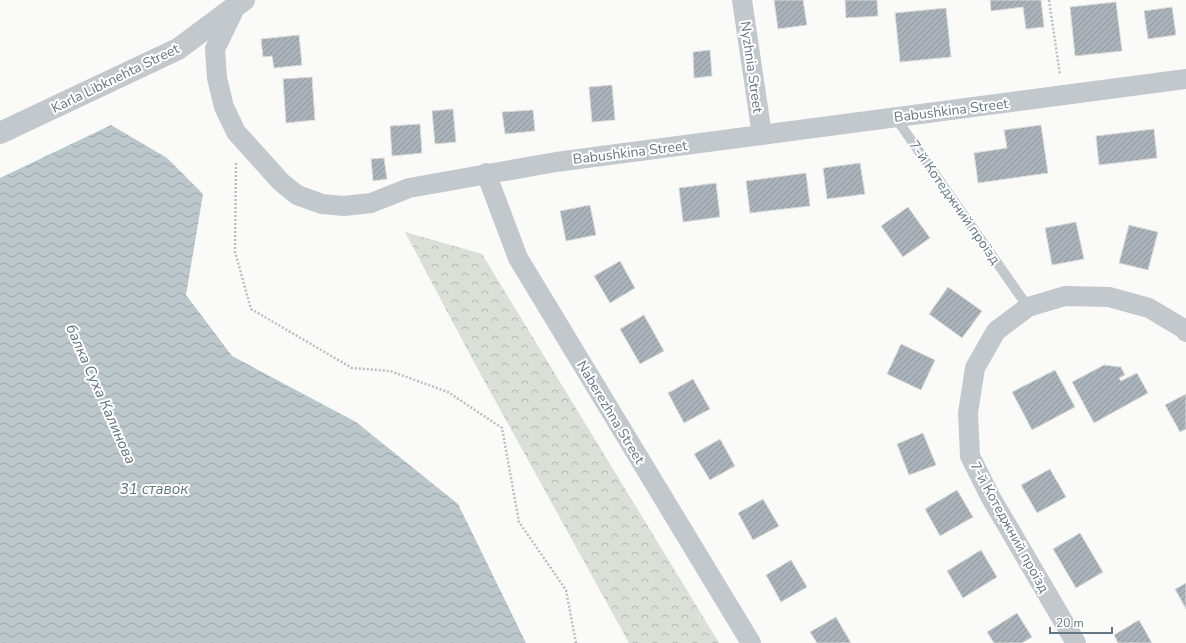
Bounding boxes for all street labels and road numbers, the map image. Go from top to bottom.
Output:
street label: Nyzhnia Street [736,20,767,114]
street label: Karla Libknehta Street [48,39,182,118]
street label: Babushkina Street [893,94,1009,127]
street label: Babushkina Street [572,136,688,169]
street label: 7-й Котеджний проїзд [905,136,1005,268]
street label: Naberezhna Street [572,357,649,468]
street label: 7-й Котеджний проїзд [966,458,1054,596]

